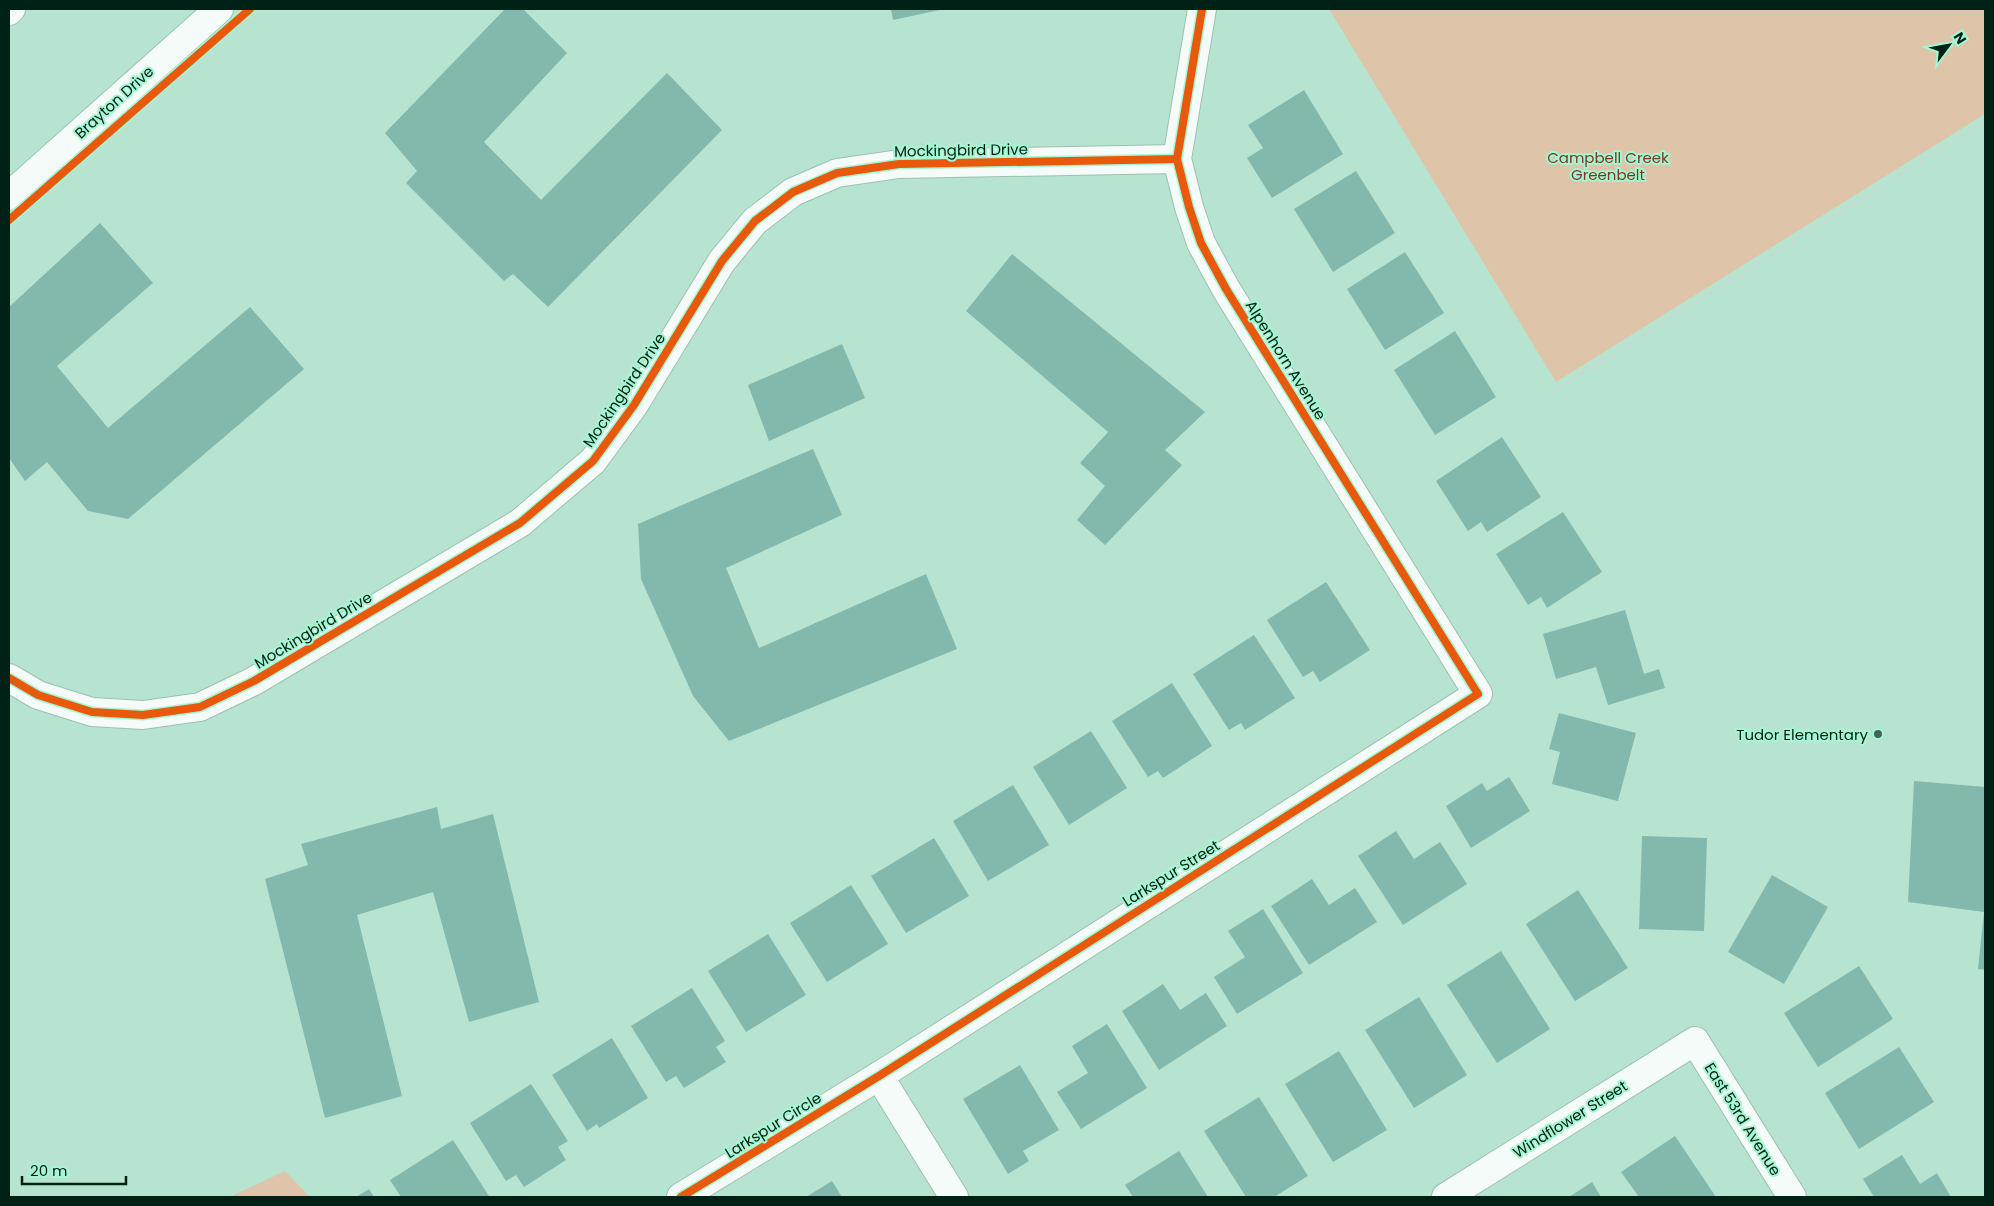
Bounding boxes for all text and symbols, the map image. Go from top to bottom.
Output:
north arrow [1924,20,1974,70]
text: N [1949,28,1971,48]
street label: Brayton Drive [70,61,158,143]
street label: Mockingbird Drive [894,138,1028,162]
park label: Campbell Creek Greenbelt [1547,147,1669,185]
street label: Alpenhorn Avenue [1241,296,1331,424]
street label: Mockingbird Drive [578,329,670,451]
street label: Mockingbird Drive [250,587,376,673]
place label: Tudor Elementary [1736,724,1869,745]
marker: Tudor Elementary [1872,728,1884,740]
street label: Larkspur Street [1118,835,1224,911]
street label: East 53rd Avenue [1700,1059,1786,1179]
street label: Windflower Street [1509,1075,1631,1163]
street label: Larkspur Circle [721,1087,825,1163]
scale bar [22,1154,126,1186]
text: 20 m [30,1160,68,1181]

